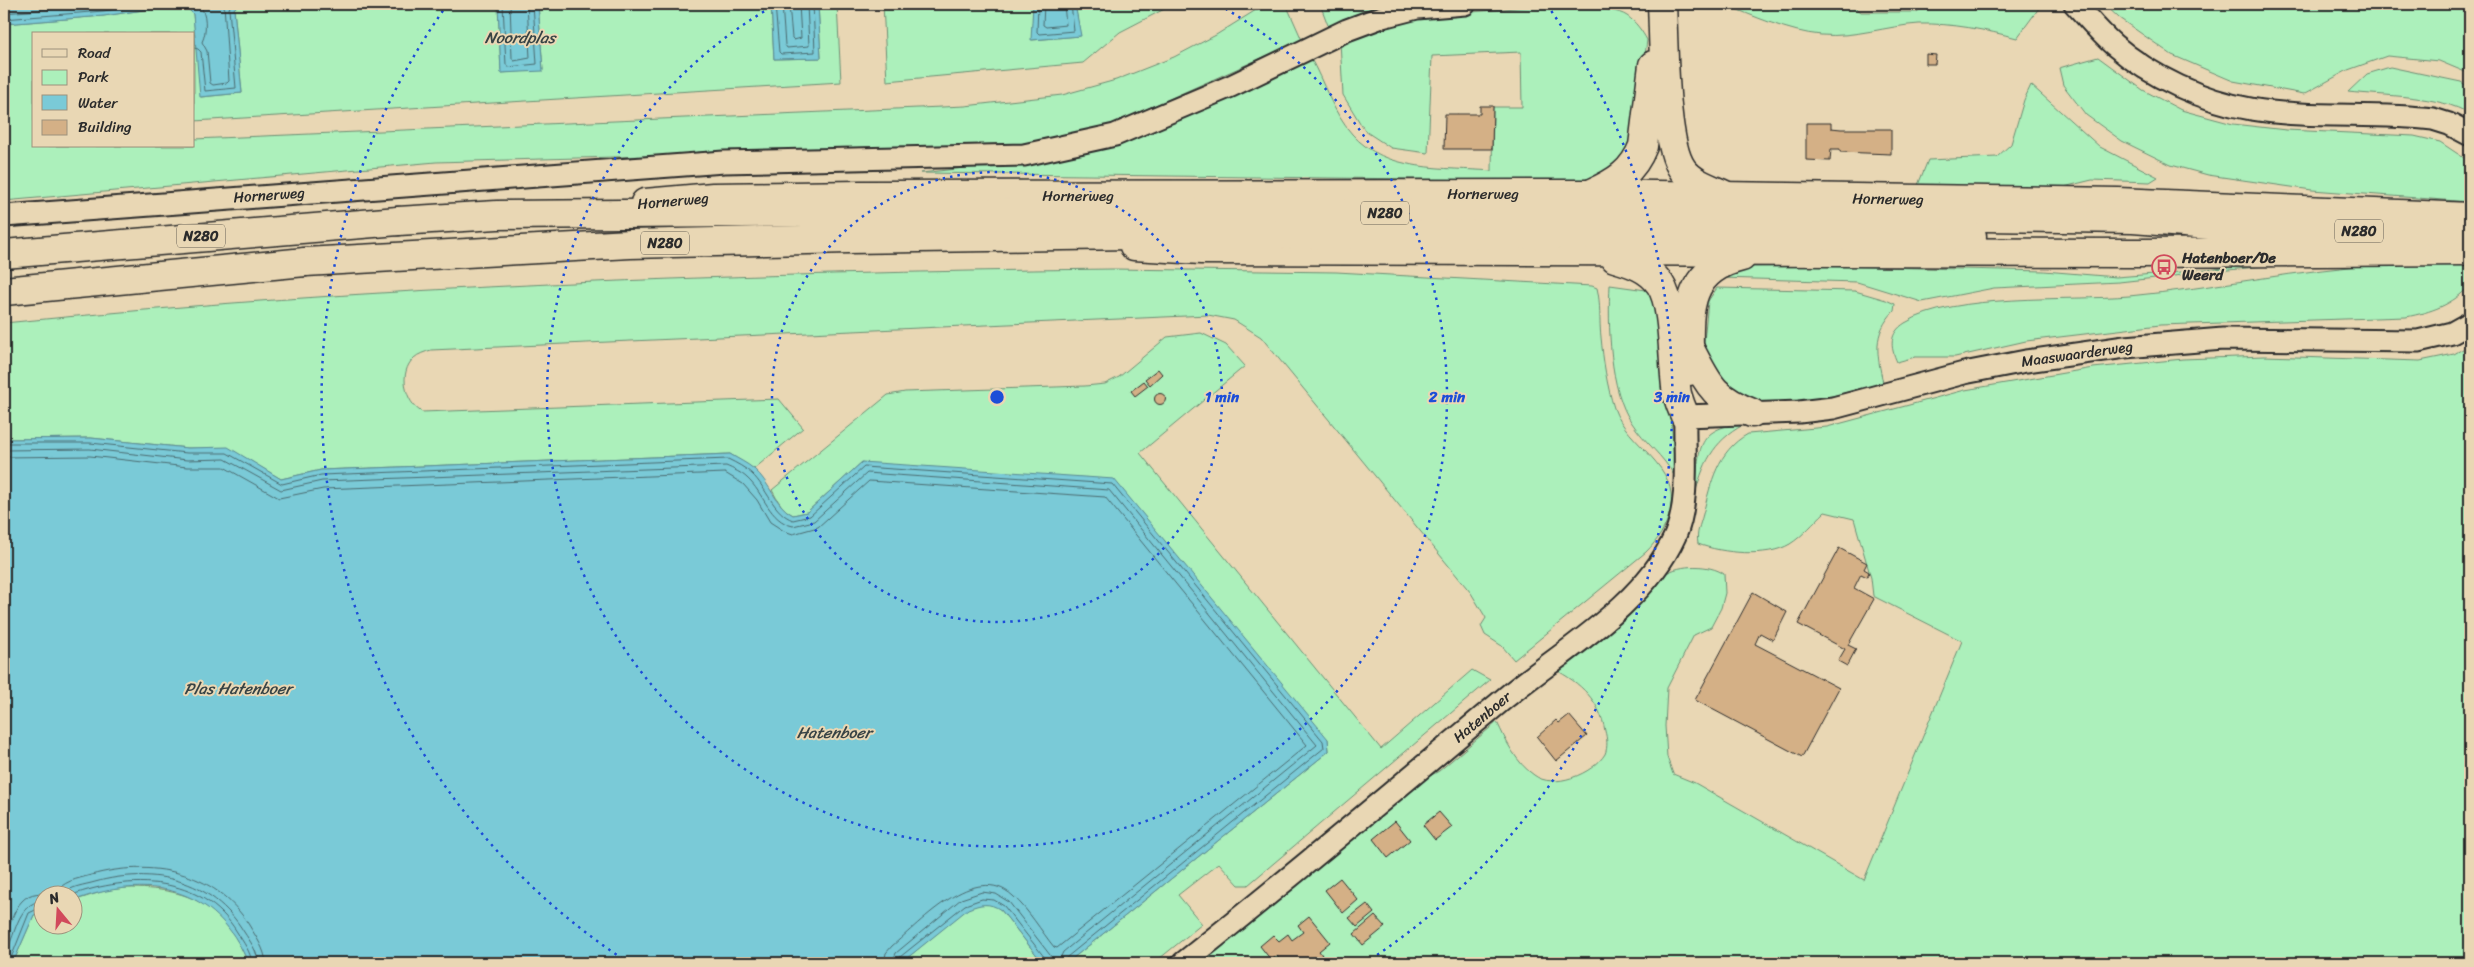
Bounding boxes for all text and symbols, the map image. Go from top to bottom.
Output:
water label: Noordplas [485,23,557,52]
legend [32,32,195,148]
text: Road [78,40,111,66]
text: Park [78,64,109,90]
text: Water [78,90,118,116]
text: Building [78,114,132,140]
street label: Hornerweg [232,180,306,210]
street label: Hornerweg [1447,181,1519,207]
street label: Hornerweg [1042,183,1114,209]
street label: Hornerweg [636,185,710,217]
street label: Hornerweg [1852,185,1924,213]
road number: N280 [1361,202,1409,224]
road number: N280 [2335,220,2383,242]
road number: N280 [177,225,225,248]
road number: N280 [641,232,689,254]
place label: Hatenboer/De Weerd [2181,245,2276,288]
bus stop icon: Hatenboer/De Weerd [2151,254,2177,280]
street label: Maaswaarderweg [2019,333,2135,375]
text: 1 min [1205,384,1240,410]
text: 2 min [1428,384,1466,410]
text: 3 min [1653,384,1691,410]
centre of rings [988,388,1006,406]
water label: Plas Hatenboer [184,674,294,703]
street label: Hatenboer [1447,684,1518,749]
water label: Hatenboer [797,718,875,747]
north arrow [32,884,82,934]
text: N [45,885,63,912]

